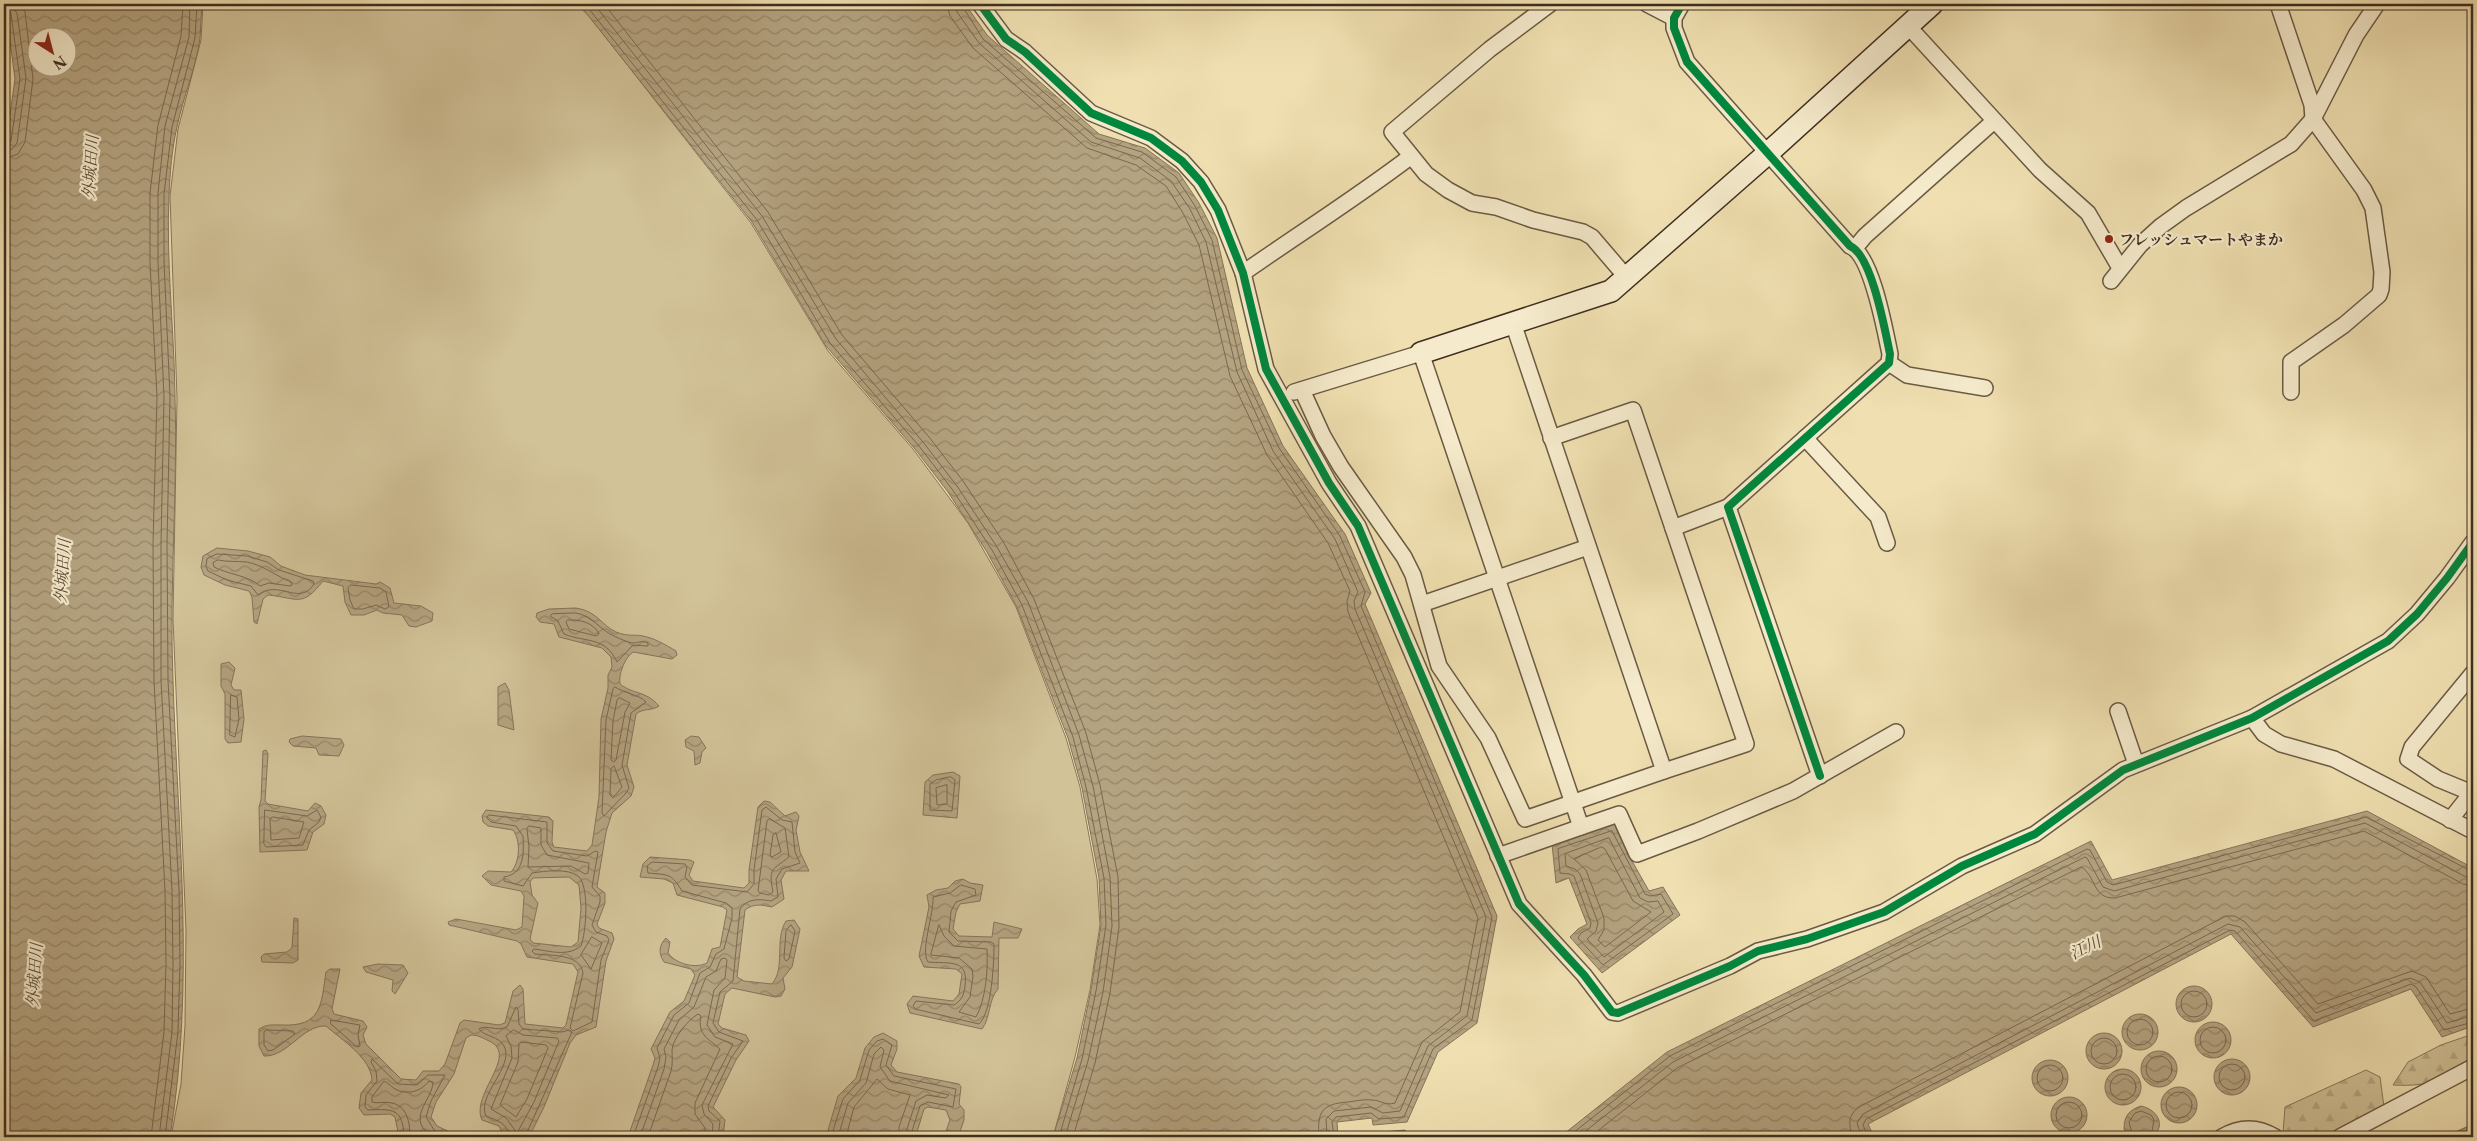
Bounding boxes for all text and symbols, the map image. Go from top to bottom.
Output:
north arrow [28,28,78,78]
text: N [49,52,70,73]
water label: 外城田川 [78,132,102,200]
place label: フレッシュマートやまか [2119,230,2283,249]
marker: フレッシュマートやまか [2103,233,2115,245]
water label: 外城田川 [50,536,74,604]
water label: 江川 [2066,930,2106,963]
water label: 外城田川 [22,940,46,1008]

